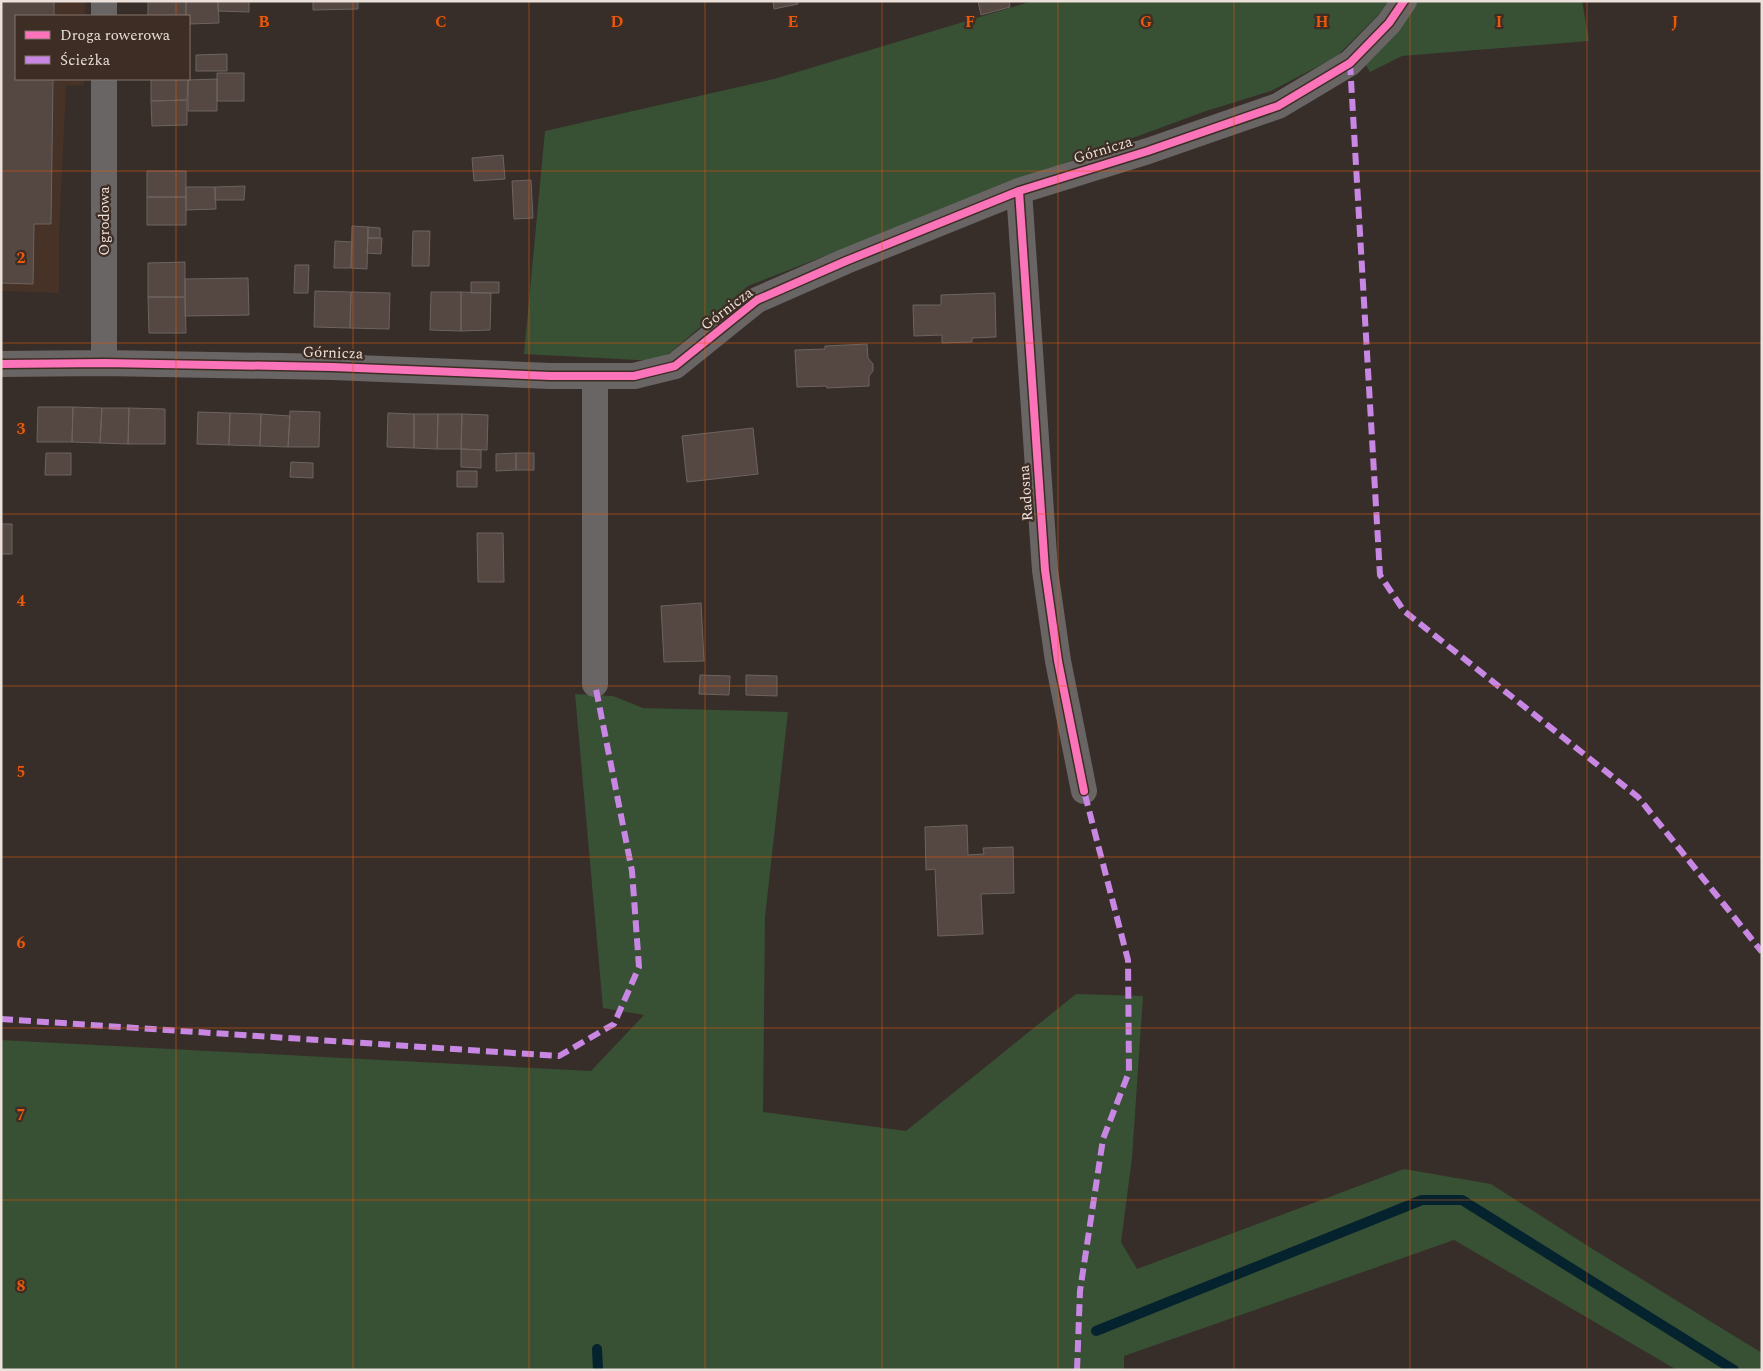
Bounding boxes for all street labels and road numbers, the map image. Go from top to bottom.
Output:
street label: Górnicza [1071,130,1136,170]
street label: Ogrodowa [93,186,116,256]
street label: Górnicza [696,281,759,336]
street label: Górnicza [302,340,364,366]
street label: Radosna [1013,463,1039,522]

